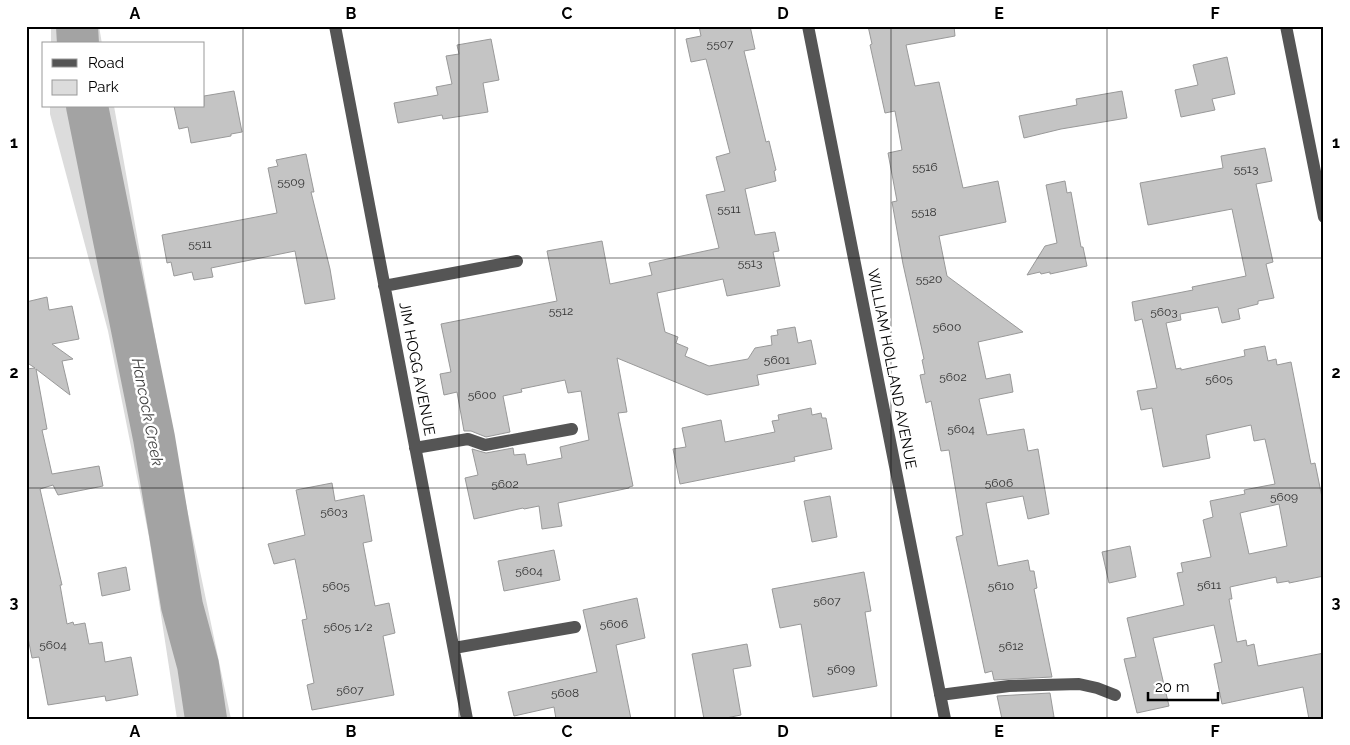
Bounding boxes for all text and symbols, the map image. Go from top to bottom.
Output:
text: A [130,4,141,23]
text: B [346,4,357,23]
text: C [562,4,573,23]
text: D [777,4,789,23]
text: E [994,4,1004,23]
text: F [1210,4,1220,23]
house number: 5507 [707,37,734,51]
legend [42,42,205,108]
text: Road [88,54,124,72]
text: Park [88,78,119,96]
text: 1 [10,133,18,152]
text: 1 [1332,133,1340,152]
house number: 5516 [912,160,938,174]
house number: 5513 [1234,162,1258,176]
house number: 5509 [277,175,305,189]
house number: 5511 [717,202,741,216]
house number: 5518 [911,205,937,219]
house number: 5511 [188,237,212,251]
house number: 5513 [738,256,762,270]
street label: WILLIAM HOLLAND AVENUE [864,267,920,471]
house number: 5520 [916,272,942,286]
street label: JIM HOGG AVENUE [395,301,439,437]
house number: 5512 [549,304,573,318]
house number: 5603 [1150,305,1178,319]
house number: 5600 [933,320,961,334]
house number: 5601 [764,353,790,367]
water label: Hancock Creek [128,356,167,468]
text: 2 [9,363,19,382]
text: 2 [1331,363,1341,382]
house number: 5602 [939,370,967,384]
house number: 5605 [1205,372,1233,386]
house number: 5600 [468,388,496,402]
house number: 5604 [947,422,975,436]
house number: 5606 [985,476,1013,490]
house number: 5602 [491,477,519,491]
house number: 5609 [1270,490,1298,504]
house number: 5603 [320,505,348,519]
house number: 5604 [515,564,543,578]
house number: 5611 [1197,578,1221,592]
house number: 5605 [322,579,350,593]
house number: 5610 [988,579,1014,593]
text: 3 [10,593,19,612]
text: 3 [1332,593,1341,612]
house number: 5607 [813,594,841,608]
house number: 5606 [600,617,628,631]
house number: 5605 1/2 [323,620,373,634]
house number: 5604 [39,638,67,652]
house number: 5612 [998,639,1024,653]
house number: 5609 [827,662,855,676]
scale bar [1148,670,1218,702]
text: 20 m [1155,678,1190,696]
house number: 5607 [336,683,364,697]
house number: 5608 [551,686,579,700]
text: A [130,722,141,741]
text: B [346,722,357,741]
text: C [562,722,573,741]
text: D [777,722,789,741]
text: E [994,722,1004,741]
text: F [1210,722,1220,741]

